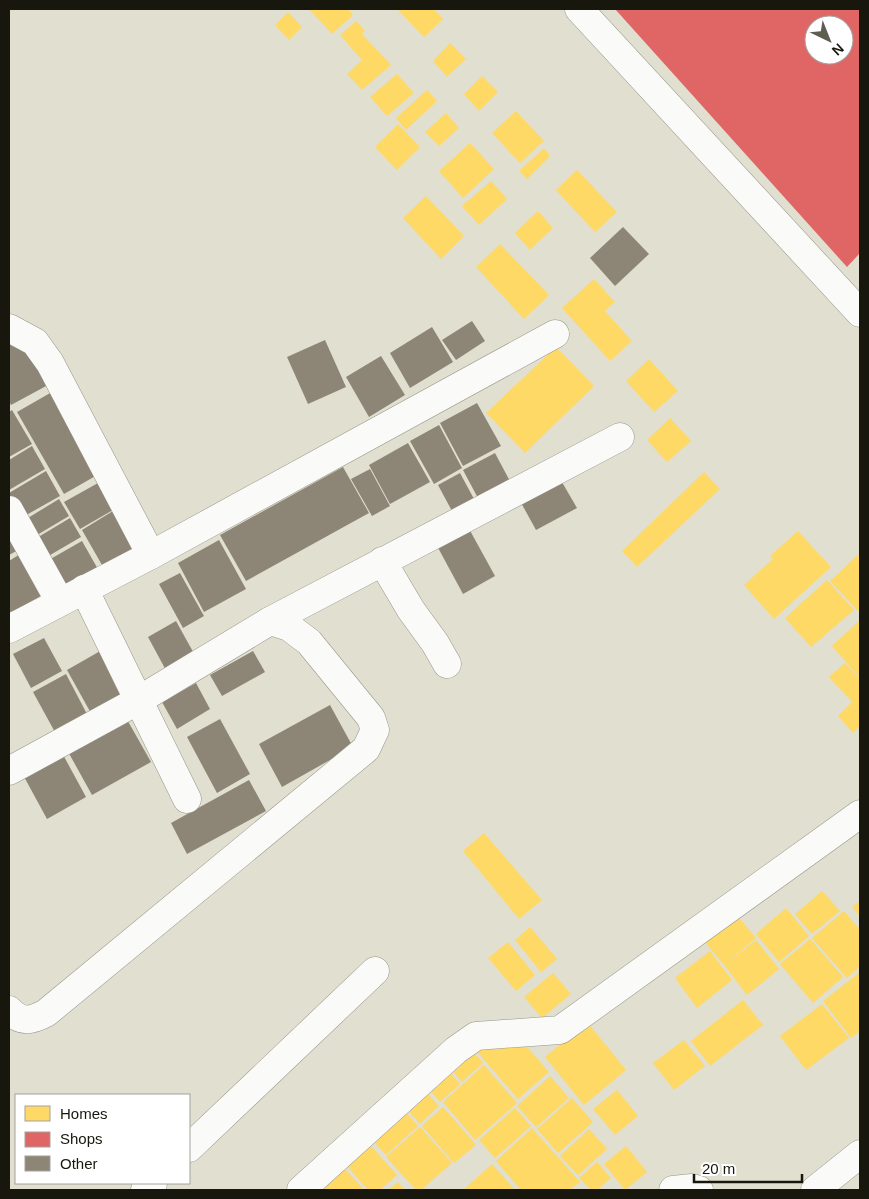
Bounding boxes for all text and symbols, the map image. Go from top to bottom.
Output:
north arrow [804,15,854,65]
text: N [829,40,847,59]
legend [15,1094,190,1184]
text: Homes [60,1105,108,1122]
text: Shops [60,1130,103,1147]
scale bar [694,1152,802,1184]
text: Other [60,1155,98,1172]
text: 20 m [702,1160,735,1177]

